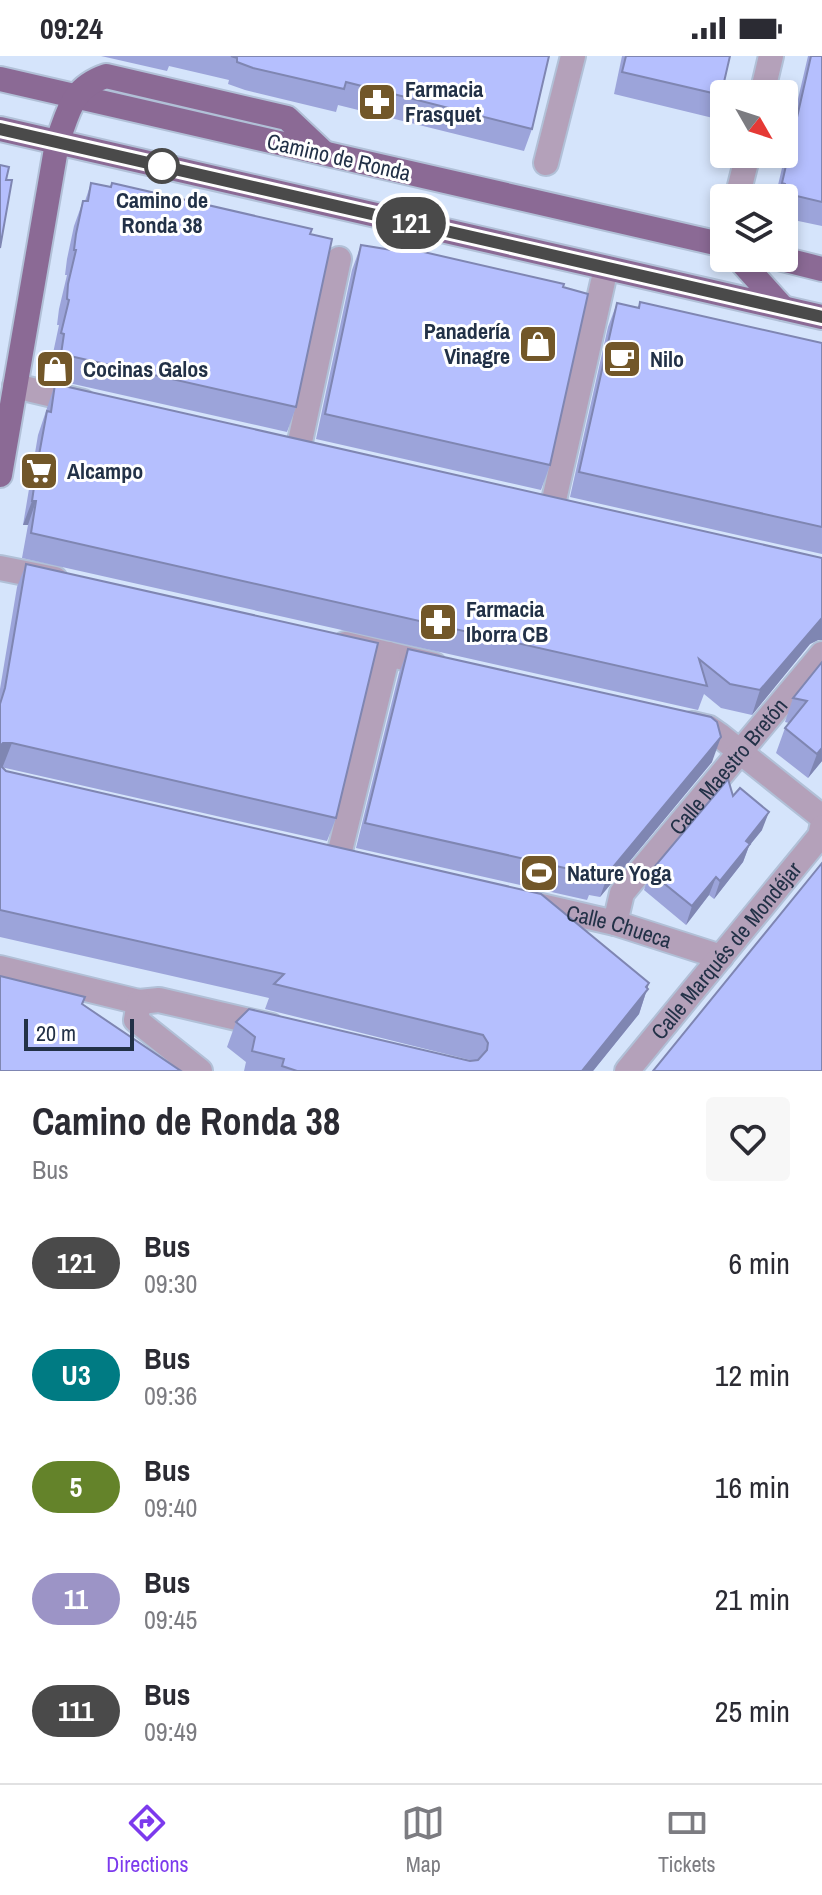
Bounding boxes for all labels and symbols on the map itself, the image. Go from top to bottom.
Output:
place label: Farmacia Frasquet [405,74,483,129]
north arrow [710,80,798,168]
pharmacy icon: Farmacia Frasquet [356,81,398,123]
street label: Camino de Ronda [264,126,414,188]
marker: Camino de Ronda 38 [145,149,179,183]
place label: Camino de Ronda 38 [116,185,208,240]
line badge: 121 [365,197,457,249]
place label: Panadería Vinagre [424,316,510,371]
shop icon: Panadería Vinagre [517,323,559,365]
cafe icon: Nilo [601,338,643,380]
place label: Nilo [650,344,684,374]
shop icon: Cocinas Galos [34,348,76,390]
place label: Cocinas Galos [83,354,208,384]
supermarket icon: Alcampo [18,450,60,492]
place label: Alcampo [67,456,143,486]
place label: Farmacia Iborra CB [466,594,548,649]
pharmacy icon: Farmacia Iborra CB [417,601,459,643]
street label: Calle Maestro Bretón [662,692,794,841]
sports icon: Nature Yoga [518,852,560,894]
street label: Calle Marqués de Mondéjar [644,855,808,1046]
place label: Nature Yoga [567,858,672,888]
street label: Calle Chueca [563,897,676,955]
scale bar [24,1015,134,1051]

